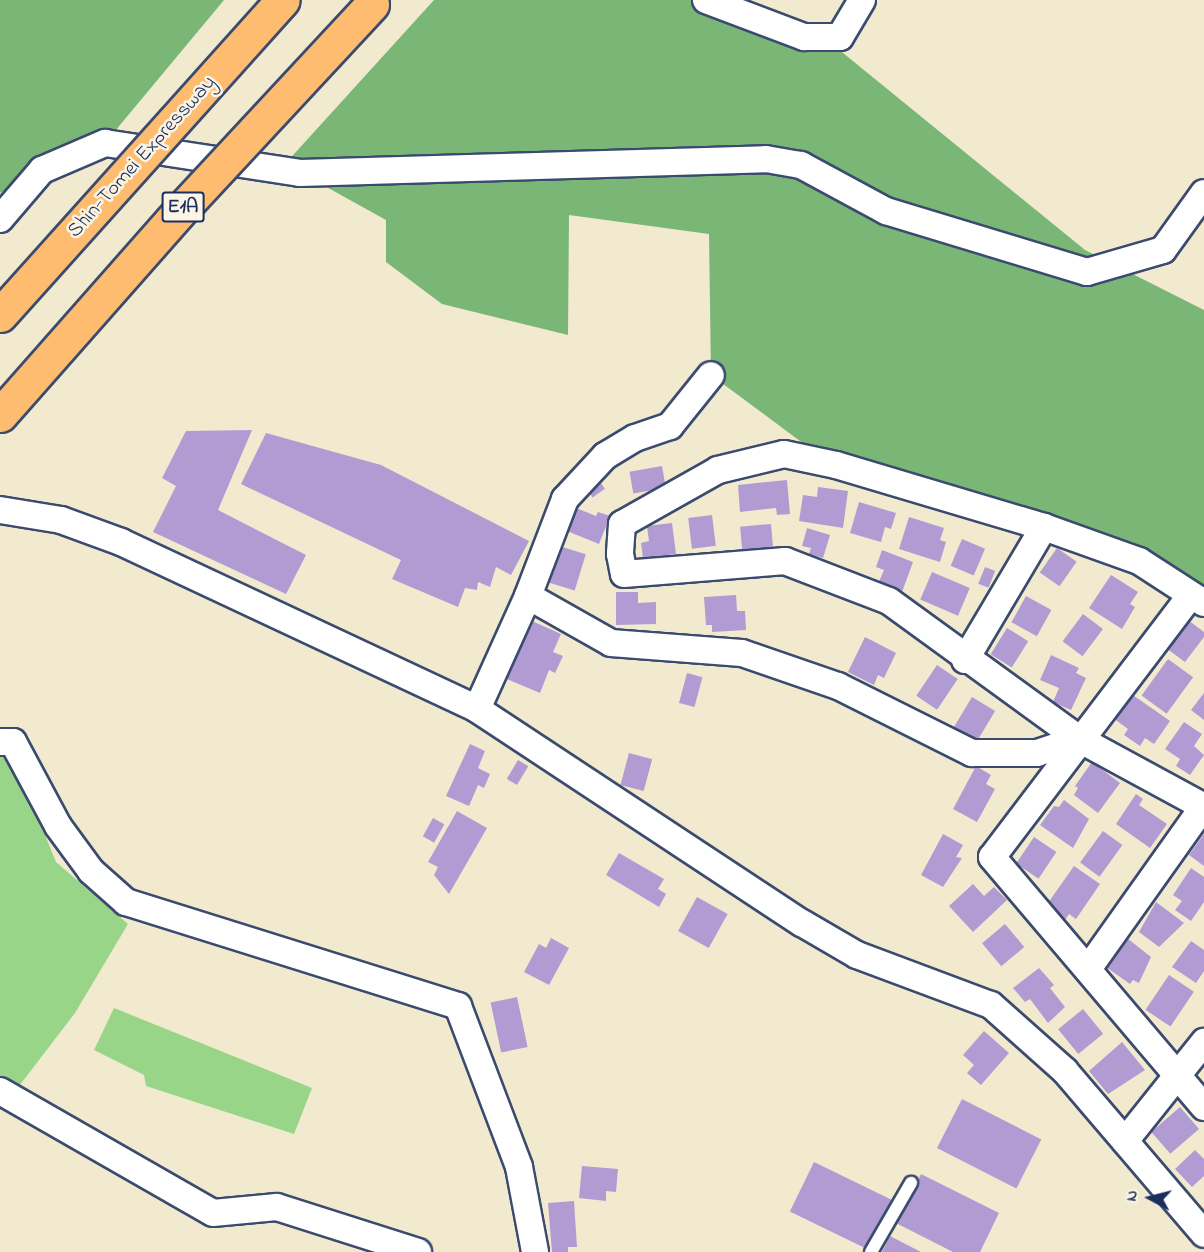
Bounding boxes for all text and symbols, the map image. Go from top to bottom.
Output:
street label: Shin-Tomei Expressway [62,71,222,243]
road number: E1A [160,190,206,224]
north arrow [1120,1168,1180,1228]
text: N [1120,1189,1145,1203]

